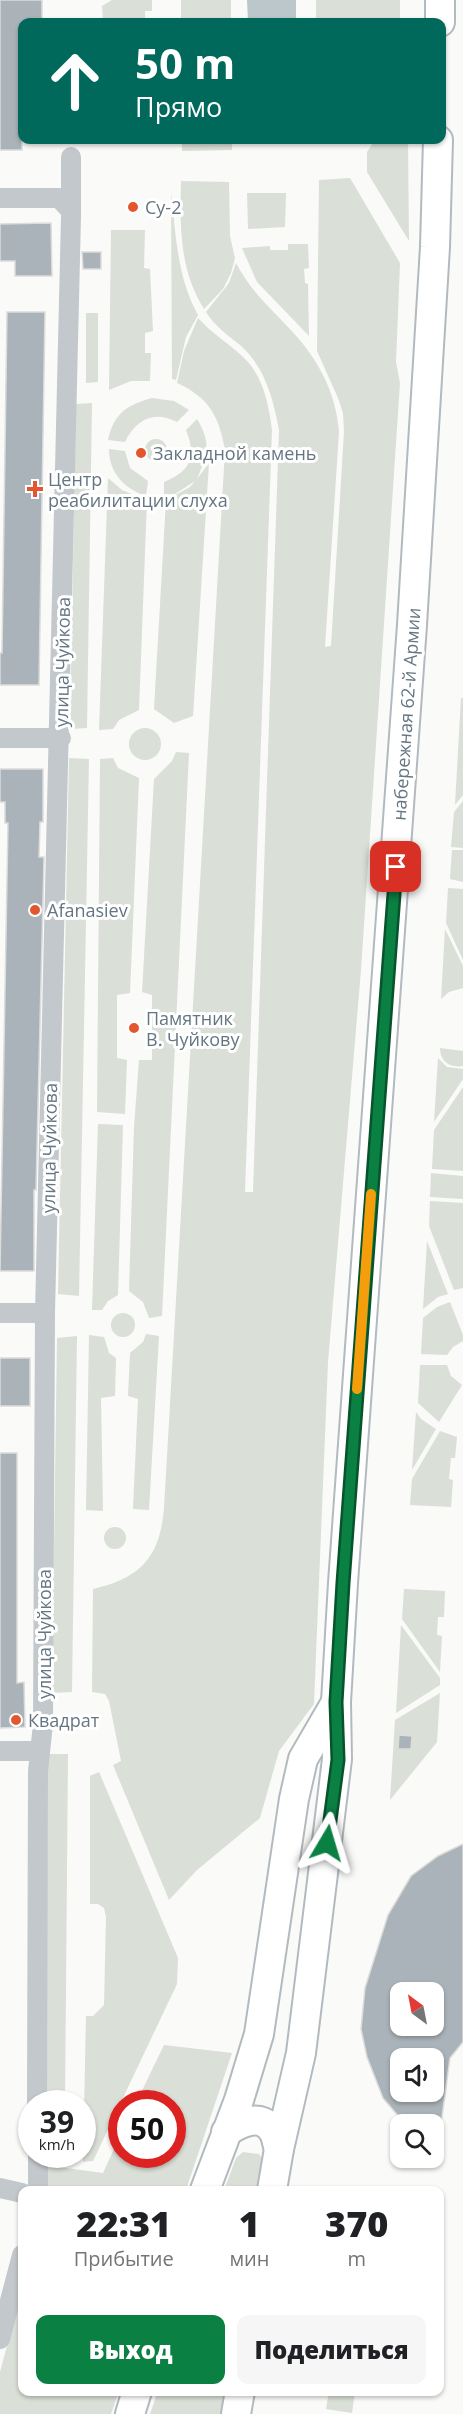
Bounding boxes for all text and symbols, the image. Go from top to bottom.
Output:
text: 50 m [135,34,235,91]
icon: ahead [36,42,114,120]
text: Прямо [135,88,222,125]
place label: Су-2 [145,195,181,219]
marker: Су-2 [126,200,140,214]
place label: Закладной камень [153,441,316,465]
marker: Закладной камень [134,446,148,460]
place label: Центр реабилитации слуха [48,467,228,512]
marker: Центр реабилитации слуха [26,480,44,498]
street label: улица Чуйкова [49,597,75,727]
street label: набережная 62-й Армии [387,607,425,821]
pin [370,841,421,892]
icon: arrive [379,850,412,883]
place label: Afanasiev [47,898,128,922]
marker: Afanasiev [28,903,42,917]
place label: Памятник В. Чуйкову [146,1006,240,1051]
marker: Памятник В. Чуйкову [127,1021,141,1035]
street label: улица Чуйкова [36,1083,62,1213]
street label: улица Чуйкова [32,1569,56,1699]
place label: Квадрат [28,1708,100,1732]
marker: Квадрат [9,1713,23,1727]
position arrow [295,1811,359,1875]
north arrow [390,1982,444,2036]
map controls [390,1982,444,2168]
button: sound [390,2048,444,2102]
speed limit sign: 50 [108,2090,186,2168]
text: 39 [40,2101,74,2142]
button: search [390,2114,444,2168]
text: km/h [39,2134,75,2154]
text: 22:31 [76,2199,171,2248]
text: 1 [239,2199,260,2248]
text: 370 [325,2199,388,2248]
text: Прибытие [74,2245,174,2272]
text: мин [229,2245,269,2272]
text: m [347,2245,366,2272]
button: Выход [36,2315,225,2384]
button: Поделиться [237,2315,426,2384]

